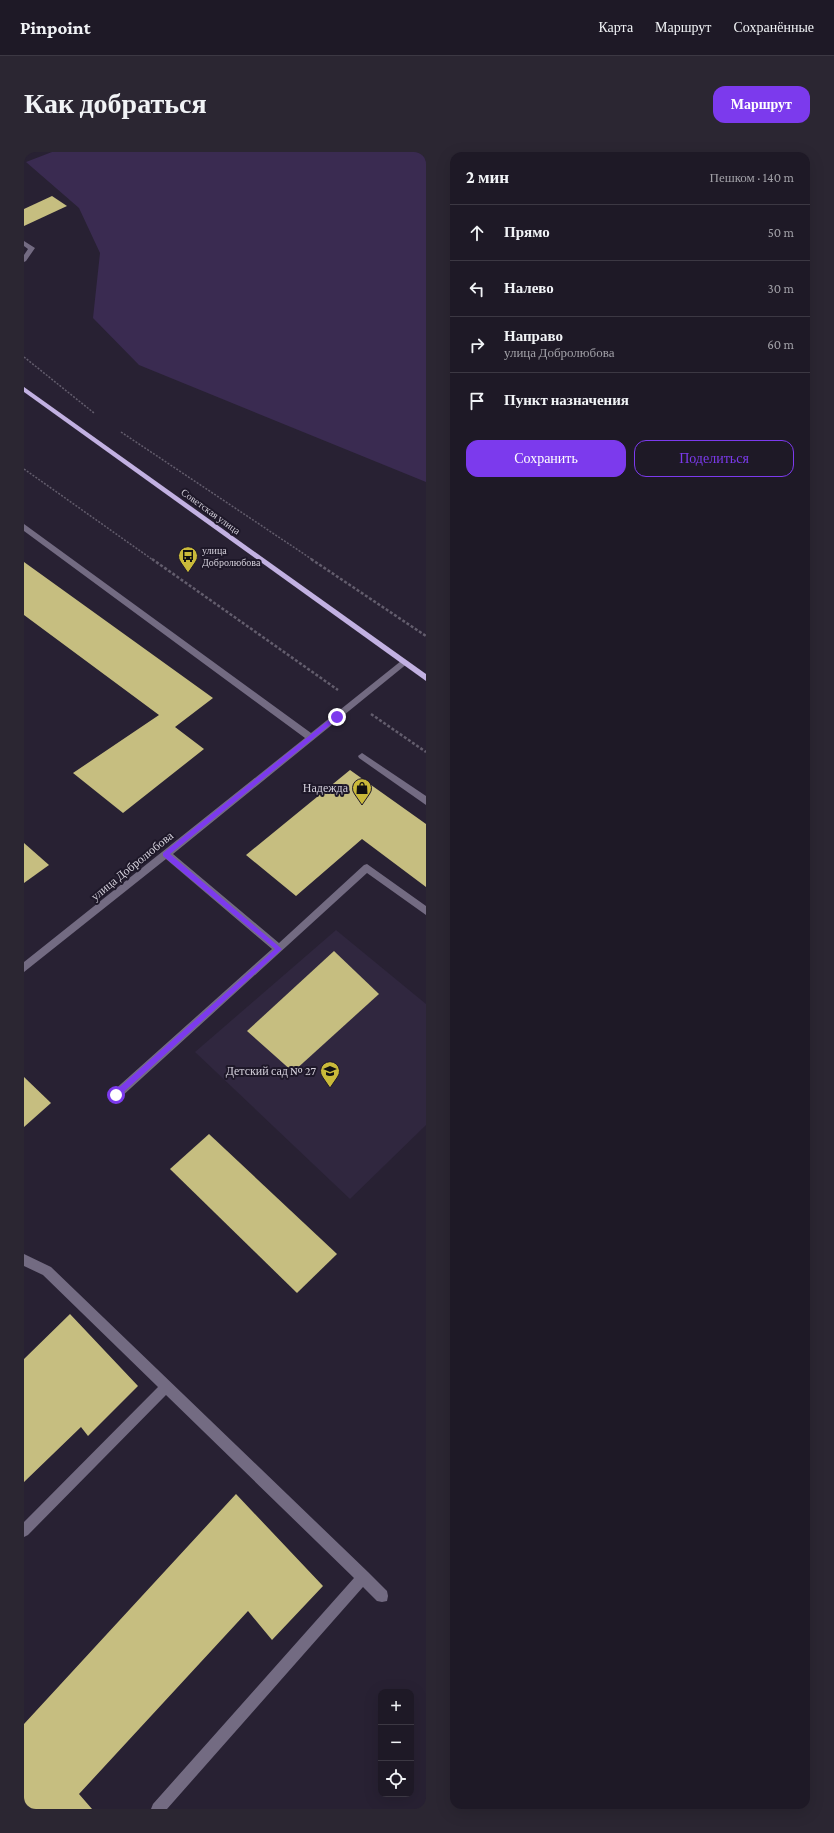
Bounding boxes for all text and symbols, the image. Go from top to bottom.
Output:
text: Pinpoint [20,17,91,38]
text: Карта [598,19,633,35]
text: Маршрут [655,19,711,35]
text: Сохранённые [733,19,814,35]
button: Маршрут [713,86,810,123]
text: Как добраться [24,88,207,119]
text: 2 мин [466,168,509,187]
text: Пешком · 140 m [710,170,794,185]
icon: ahead [466,222,488,244]
text: Прямо [504,224,550,240]
text: 50 m [768,225,794,240]
icon: left [466,278,488,300]
text: Налево [504,280,554,296]
text: 30 m [768,281,794,296]
text: Направо [504,328,563,344]
icon: right [466,334,488,356]
text: 60 m [767,337,794,352]
text: улица Добролюбова [504,345,614,360]
icon: arrive [466,390,488,412]
text: Пункт назначения [504,392,629,408]
button: Сохранить [466,440,626,477]
button: Поделиться [634,440,794,477]
street label: Советская улица [179,486,243,537]
bus stop icon: улица Добролюбова [177,545,199,573]
place label: улица Добролюбова [202,545,261,568]
route end [328,708,346,726]
shop icon: Надежда [351,777,373,805]
place label: Надежда [303,781,349,795]
street label: улица Добролюбова [88,828,177,904]
school or university icon: Детский сад № 27 [319,1060,341,1088]
place label: Детский сад № 27 [226,1064,316,1078]
route start [107,1086,125,1104]
map controls [378,1689,414,1797]
button: + [378,1689,414,1725]
button: − [378,1725,414,1761]
button: locate [378,1761,414,1797]

